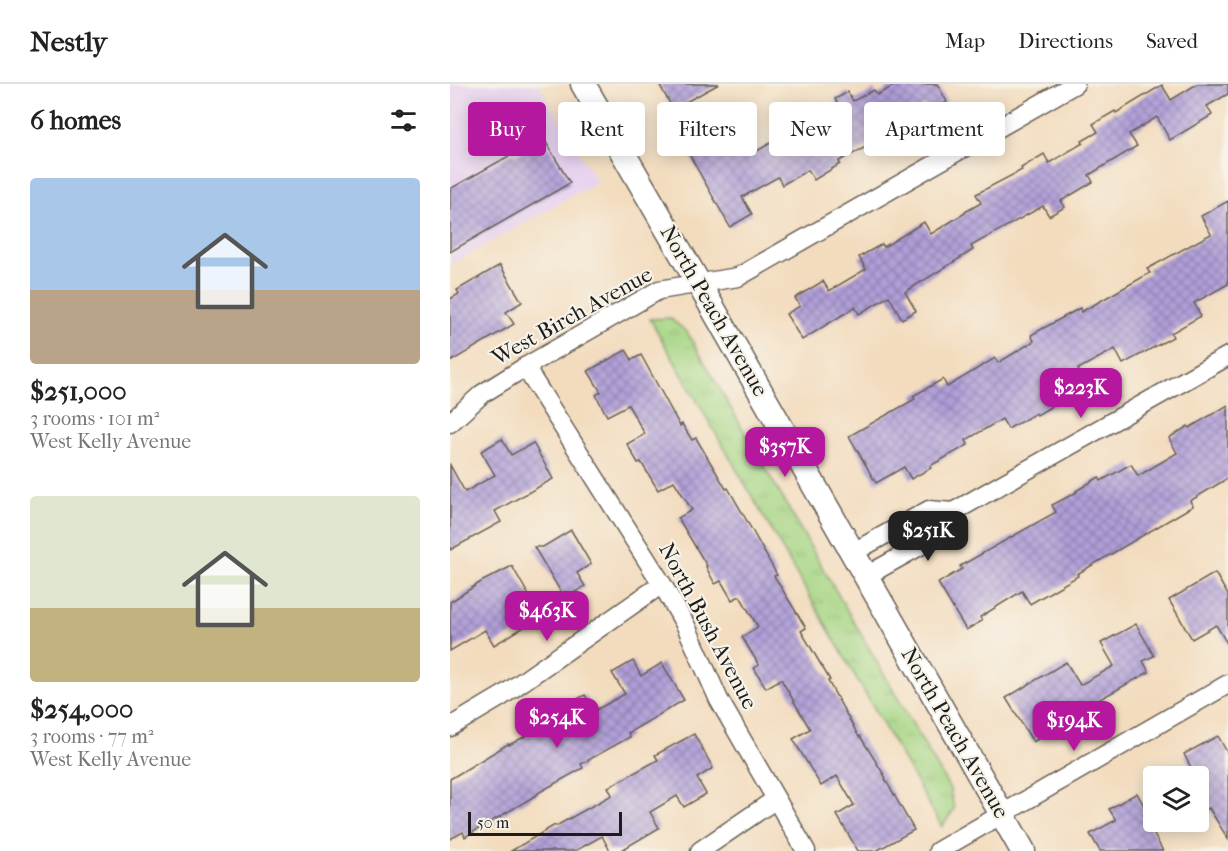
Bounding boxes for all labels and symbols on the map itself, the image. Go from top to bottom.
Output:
street label: North Peach Avenue [654,221,774,401]
street label: West Birch Avenue [486,261,657,371]
pin: $223K [1039,368,1123,419]
pin: $357K [743,427,827,478]
pin: $251K [886,511,970,562]
street label: North Bush Avenue [653,538,763,714]
pin: $463K [505,591,589,642]
street label: North Peach Avenue [895,643,1015,823]
pin: $254K [515,698,599,749]
pin: $194K [1032,701,1116,752]
scale bar [468,809,622,836]

